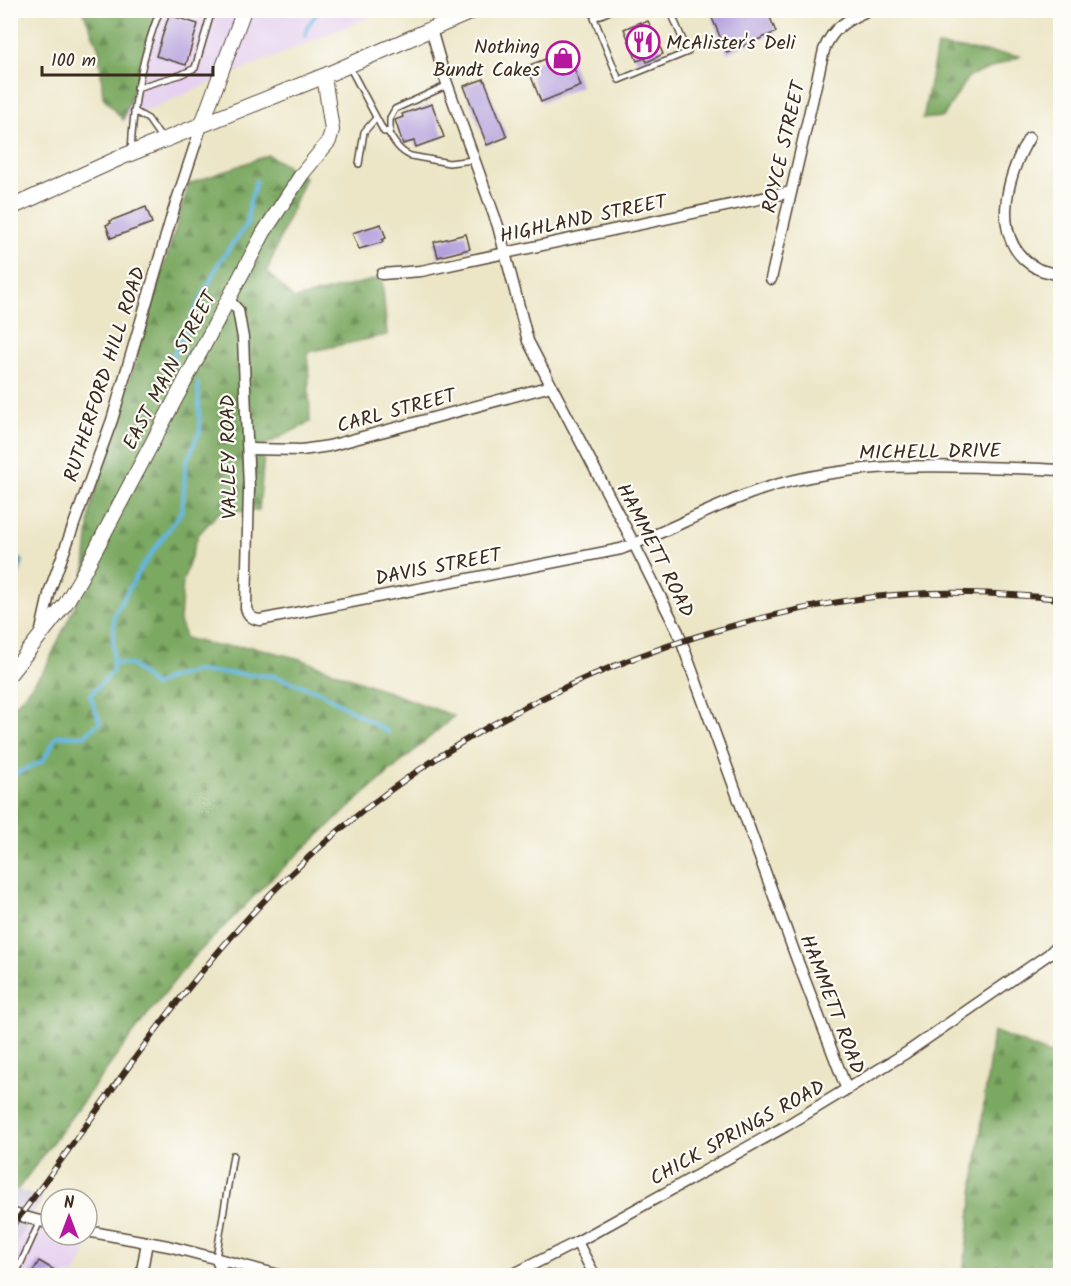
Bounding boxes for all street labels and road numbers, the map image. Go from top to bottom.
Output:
street label: ROYCE STREET [754,76,816,216]
street label: HIGHLAND STREET [497,186,672,253]
street label: RUTHERFORD HILL ROAD [56,263,156,487]
street label: EAST MAIN STREET [115,284,227,456]
street label: CARL STREET [334,380,462,443]
street label: VALLEY ROAD [213,394,247,520]
street label: MICHELL DRIVE [859,436,1003,470]
street label: HAMMETT ROAD [607,478,702,624]
street label: DAVIS STREET [373,540,506,596]
street label: HAMMETT ROAD [790,930,872,1079]
street label: CHICK SPRINGS ROAD [644,1072,832,1195]

